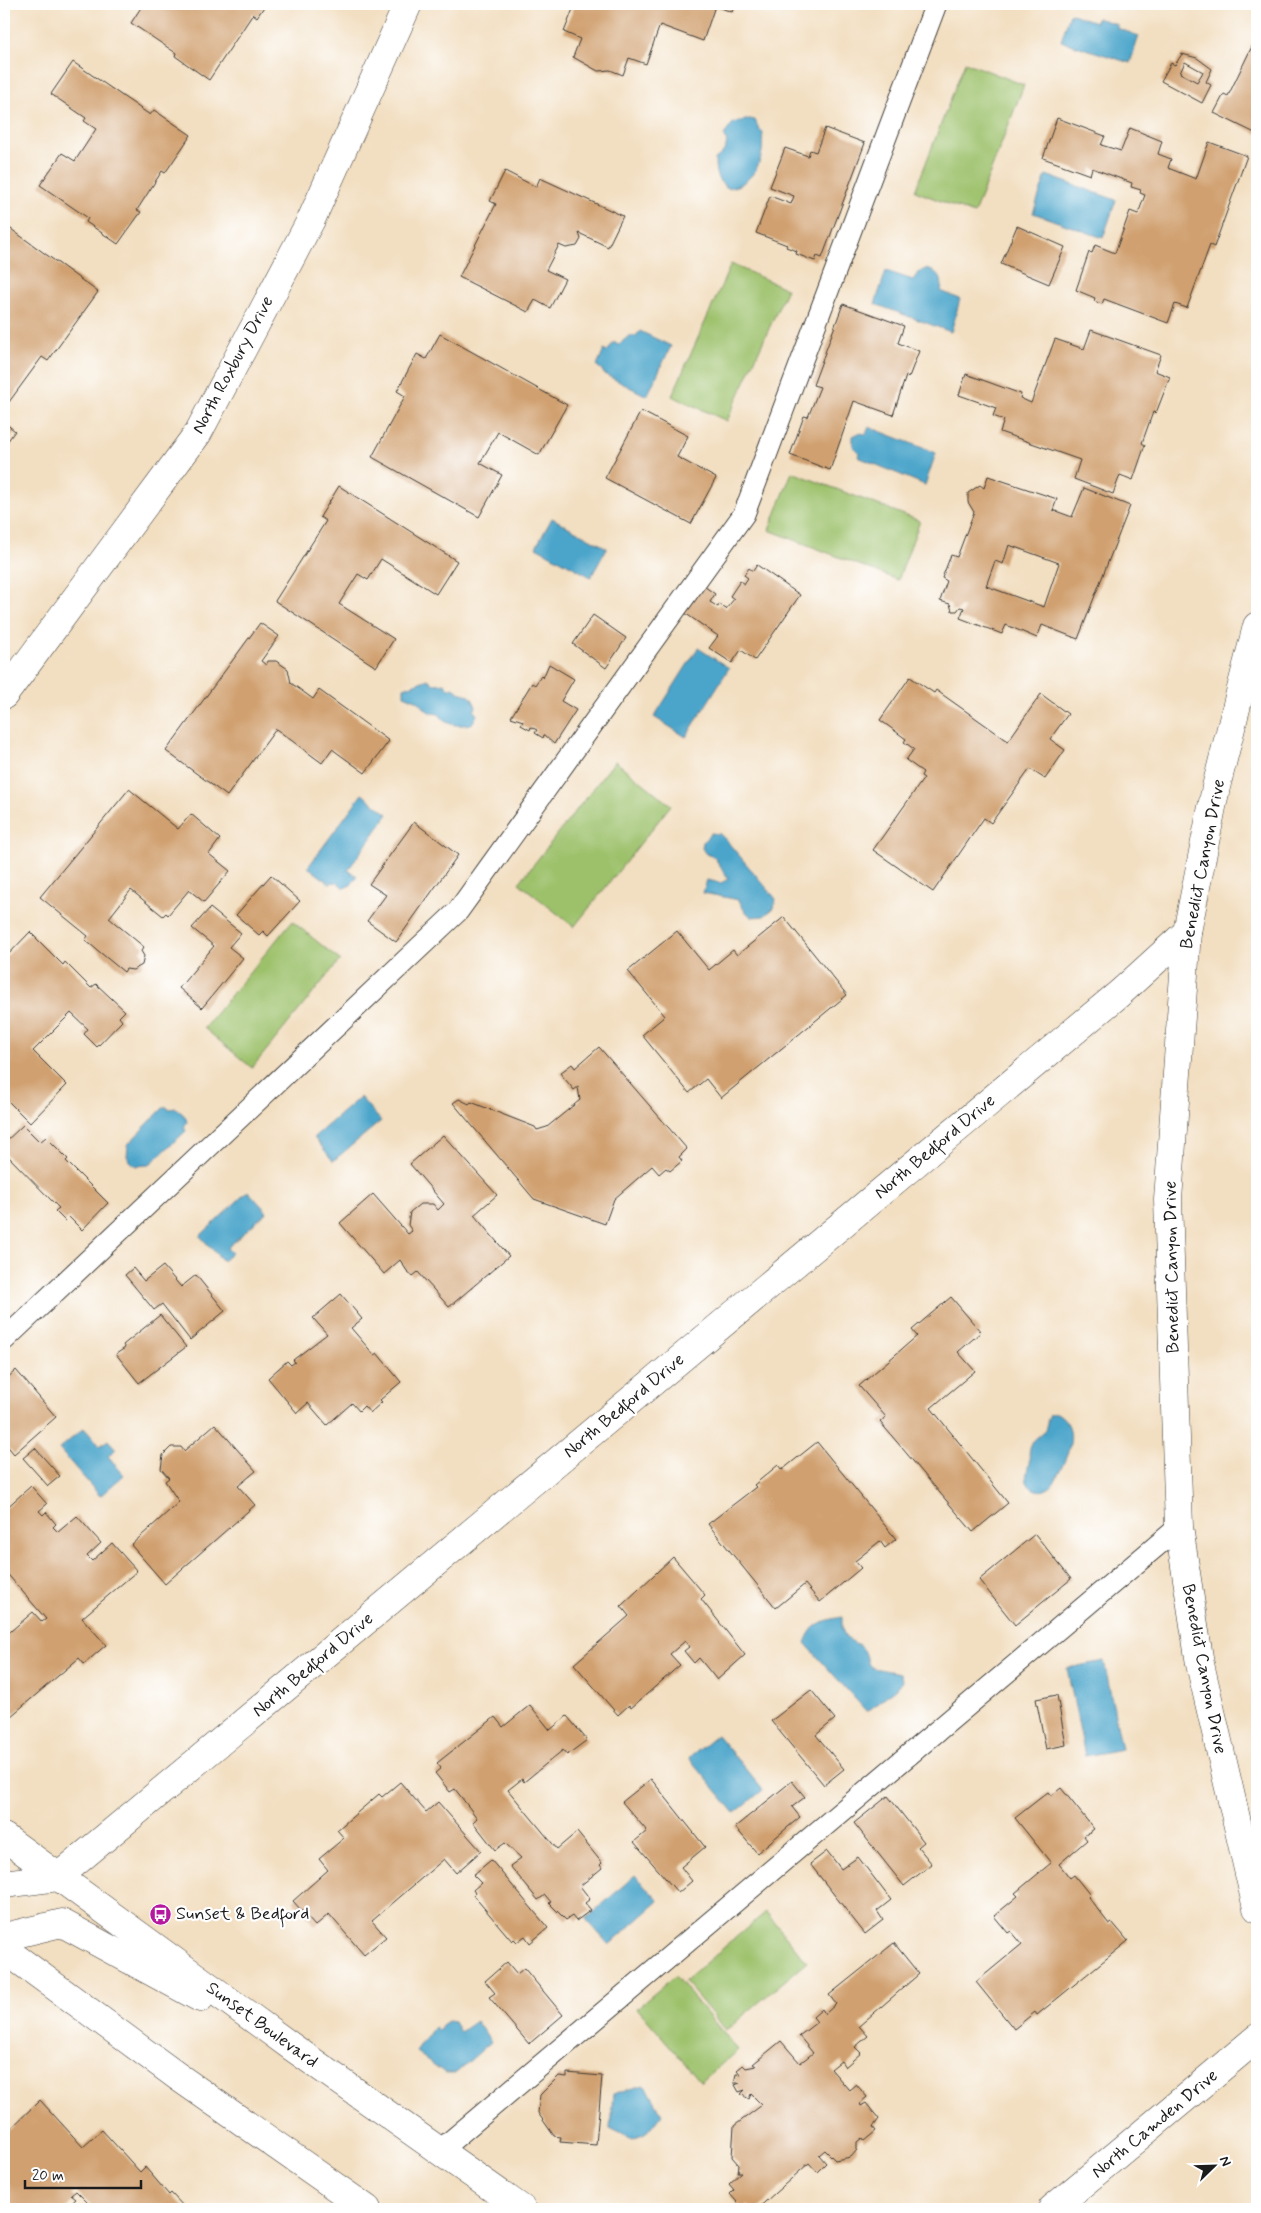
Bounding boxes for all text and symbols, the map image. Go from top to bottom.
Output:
street label: North Roxbury Drive [186,292,280,438]
street label: Benedict Canyon Drive [1175,777,1231,951]
street label: North Bedford Drive [869,1089,1002,1206]
street label: Benedict Canyon Drive [1158,1180,1186,1354]
street label: North Bedford Drive [558,1348,691,1465]
street label: Benedict Canyon Drive [1176,1582,1232,1756]
street label: North Bedford Drive [247,1607,380,1724]
bus stop icon: Sunset & Bedford [148,1902,172,1926]
place label: Sunset & Bedford [176,1902,309,1928]
street label: Sunset Boulevard [201,1976,323,2074]
street label: North Camden Drive [1087,2064,1223,2184]
north arrow [1188,2140,1238,2190]
text: N [1215,2154,1235,2169]
scale bar [25,2158,141,2190]
text: 20 m [32,2166,64,2186]

